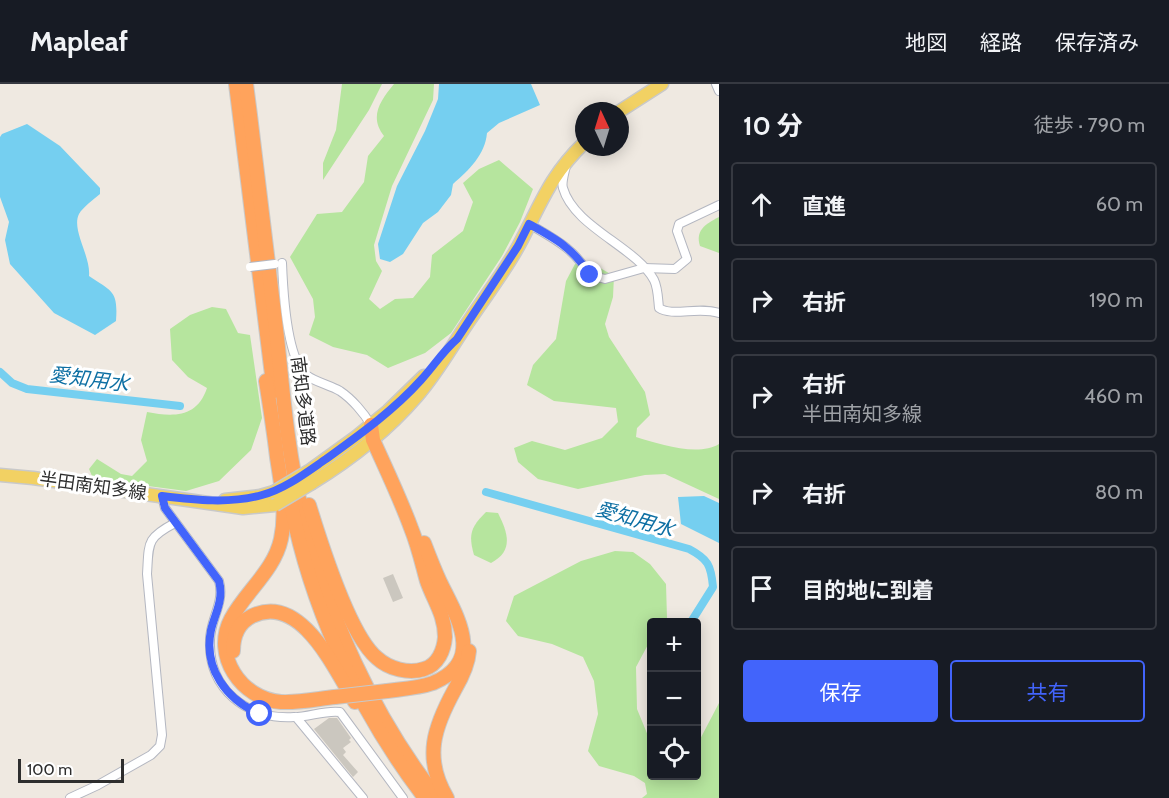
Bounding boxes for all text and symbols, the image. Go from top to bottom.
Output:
text: Mapleaf [30,24,128,58]
text: 地図 [905,30,947,55]
text: 経路 [980,30,1022,55]
text: 保存済み [1055,30,1139,55]
north arrow [575,102,629,156]
text: 10 分 [743,110,803,142]
text: 徒歩 · 790 m [1034,113,1145,137]
icon: ahead [745,188,778,221]
text: 60 m [1096,192,1143,216]
text: 直進 [802,193,846,220]
route end [576,261,602,287]
icon: right [745,284,778,317]
text: 190 m [1089,288,1143,312]
text: 右折 [802,289,846,316]
street label: 南知多道路 [287,355,319,447]
water label: 愛知用水 [48,362,132,396]
text: 右折 [802,371,846,398]
icon: right [745,380,778,413]
text: 460 m [1084,384,1143,408]
text: 半田南知多線 [802,402,922,426]
street label: 半田南知多線 [38,468,148,504]
icon: right [745,476,778,509]
text: 80 m [1095,480,1143,504]
text: 右折 [802,481,846,508]
water label: 愛知用水 [593,496,679,542]
icon: arrive [745,572,778,605]
text: 目的地に到着 [802,577,934,604]
map controls [647,618,701,780]
button: + [647,618,701,672]
button: 保存 [743,660,938,722]
button: 共有 [950,660,1145,722]
button: − [647,672,701,726]
route start [246,700,272,726]
button: locate [647,726,701,780]
scale bar [18,756,124,784]
text: 100 m [27,760,72,779]

